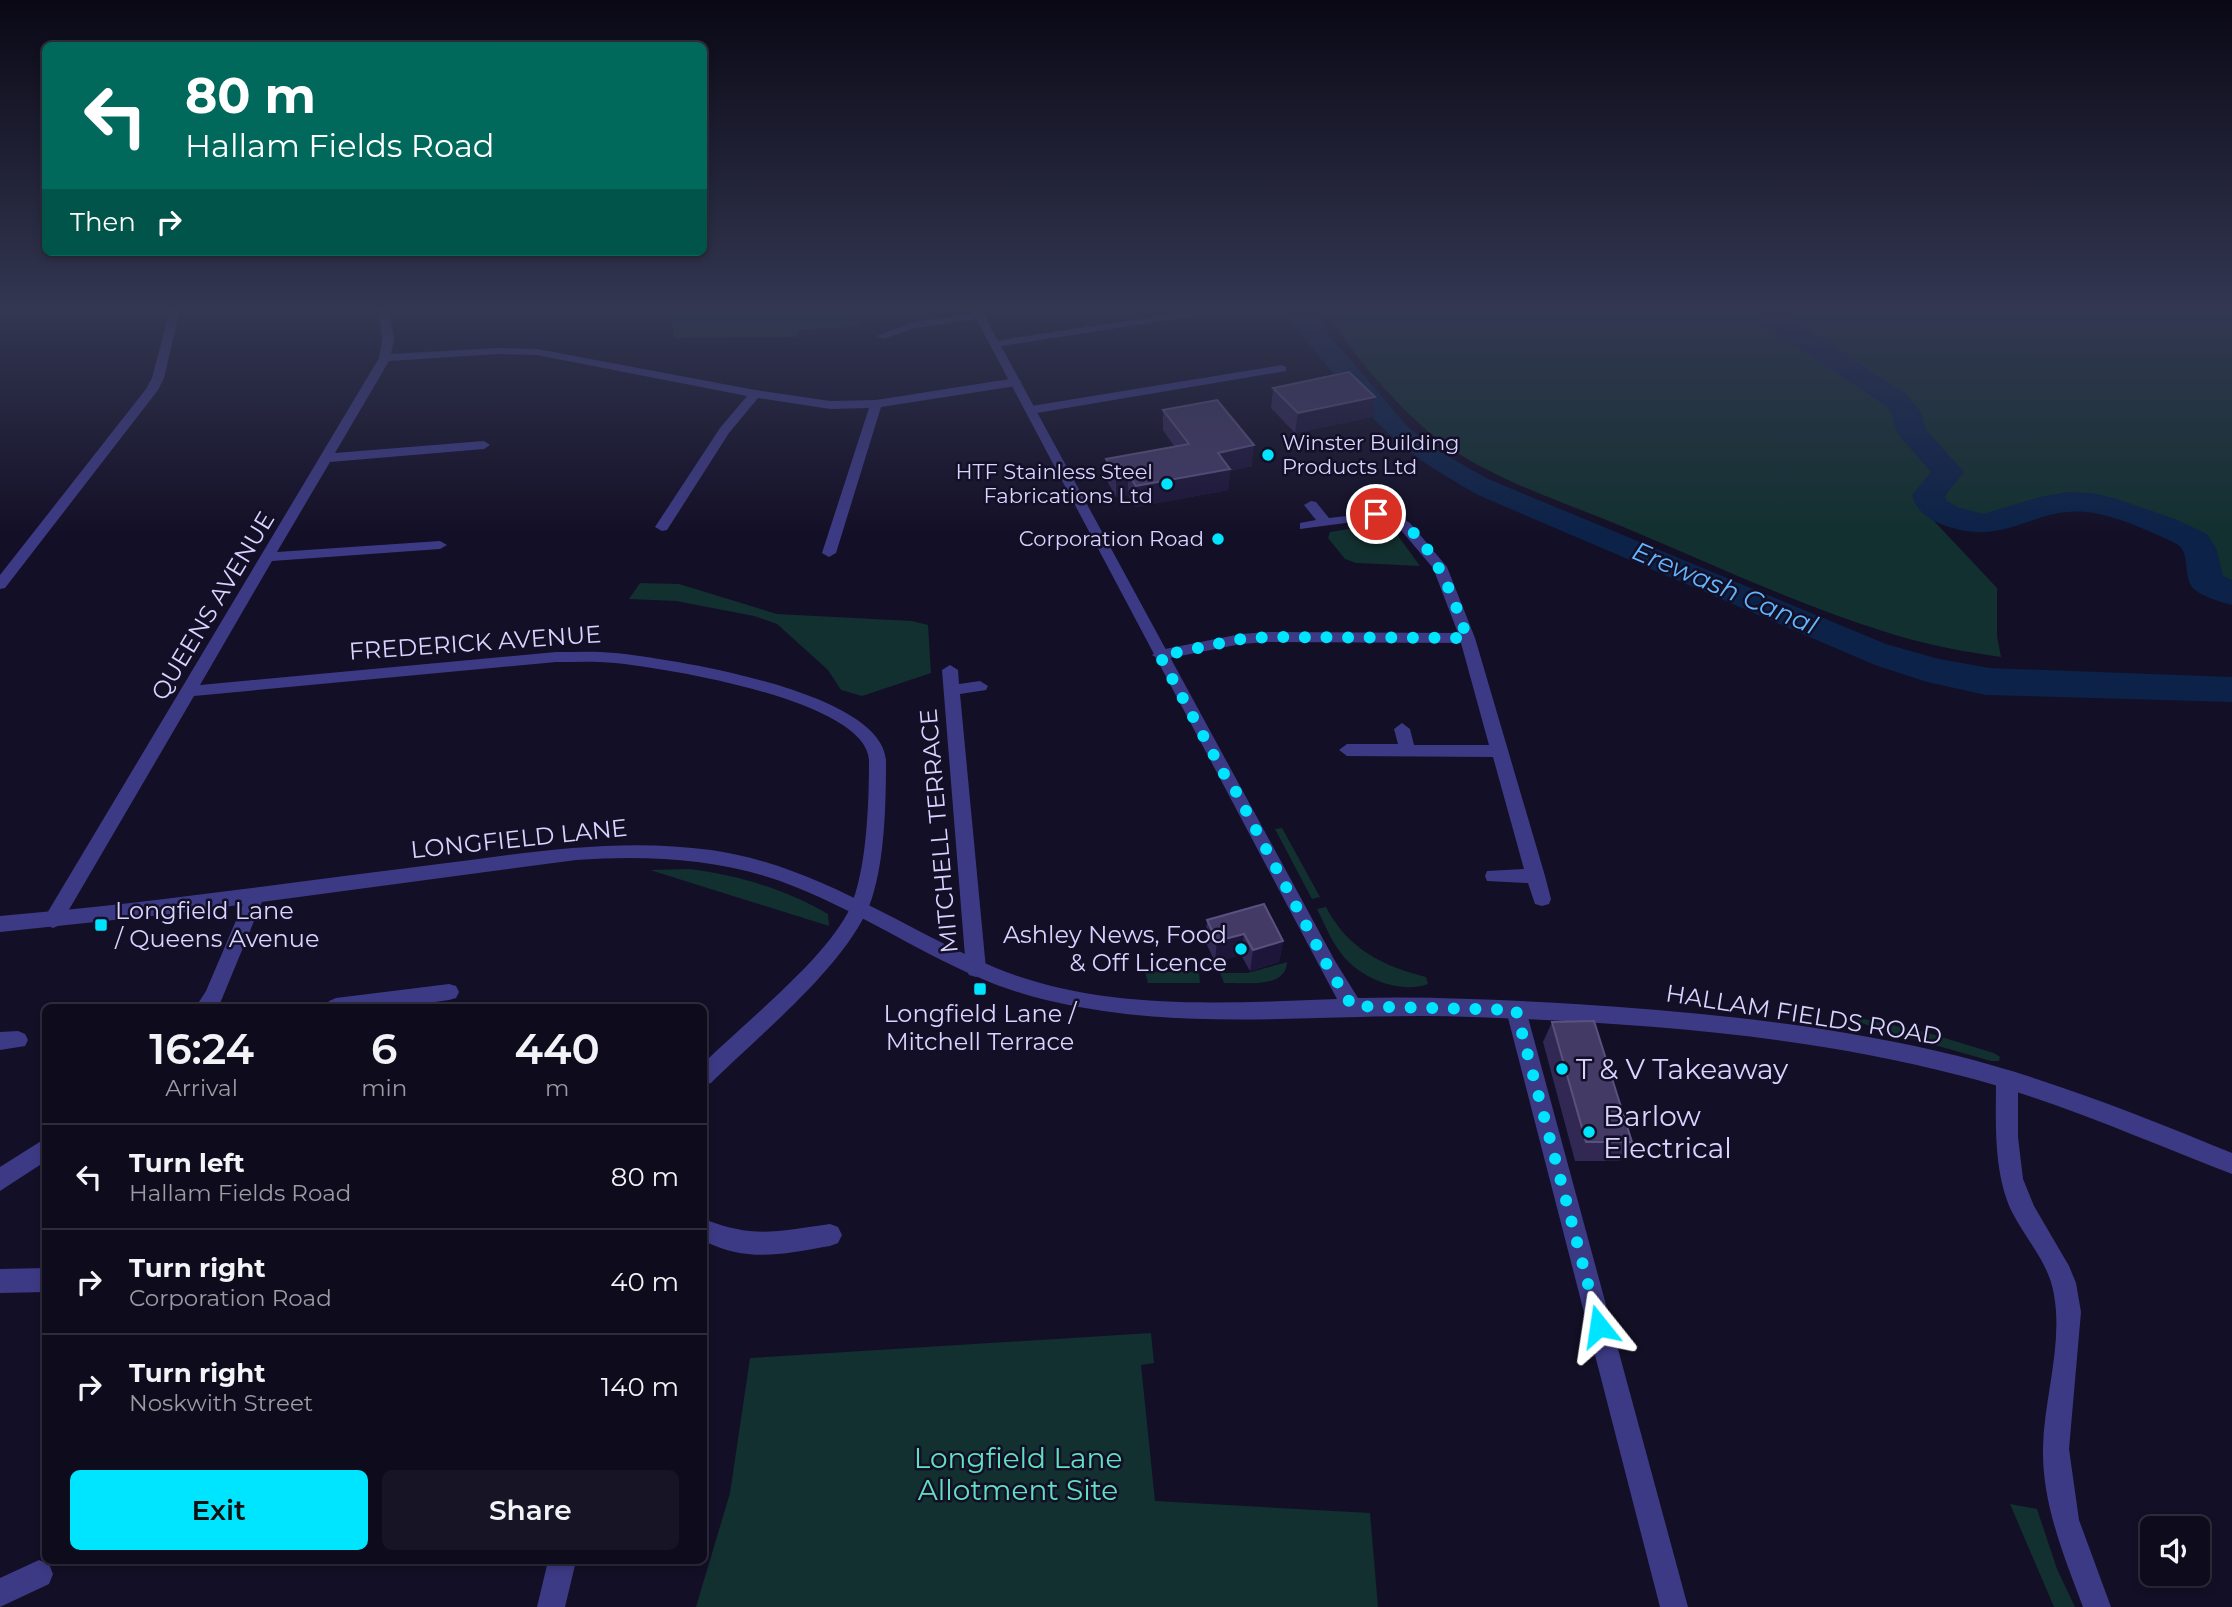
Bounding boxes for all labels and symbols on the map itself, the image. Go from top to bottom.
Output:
place label: Winster Building Products Ltd [1282,430,1460,479]
marker: Winster Building Products Ltd [1260,447,1276,463]
place label: HTF Stainless Steel Fabrications Ltd [955,459,1153,508]
marker: HTF Stainless Steel Fabrications Ltd [1159,476,1175,492]
pin [1346,484,1406,544]
street label: QUEENS AVENUE [145,506,280,705]
place label: Corporation Road [1019,526,1204,551]
marker: Corporation Road [1210,531,1226,547]
water label: Erewash Canal [1628,535,1822,641]
street label: FREDERICK AVENUE [348,619,602,666]
street label: MITCHELL TERRACE [913,708,964,955]
street label: LONGFIELD LANE [409,813,629,864]
place label: Longfield Lane / Queens Avenue [114,896,319,953]
marker: Longfield Lane / Queens Avenue [93,917,109,933]
place label: Ashley News, Food & Off Licence [1003,920,1227,977]
marker: Ashley News, Food & Off Licence [1233,941,1249,957]
street label: HALLAM FIELDS ROAD [1664,978,1944,1051]
marker: Longfield Lane / Mitchell Terrace [972,981,988,997]
place label: Longfield Lane / Mitchell Terrace [883,999,1078,1056]
place label: T & V Takeaway [1576,1052,1789,1086]
marker: T & V Takeaway [1554,1061,1570,1077]
place label: Barlow Electrical [1603,1099,1732,1165]
marker: Barlow Electrical [1581,1124,1597,1140]
position arrow [1562,1289,1636,1363]
park label: Longfield Lane Allotment Site [914,1441,1122,1507]

